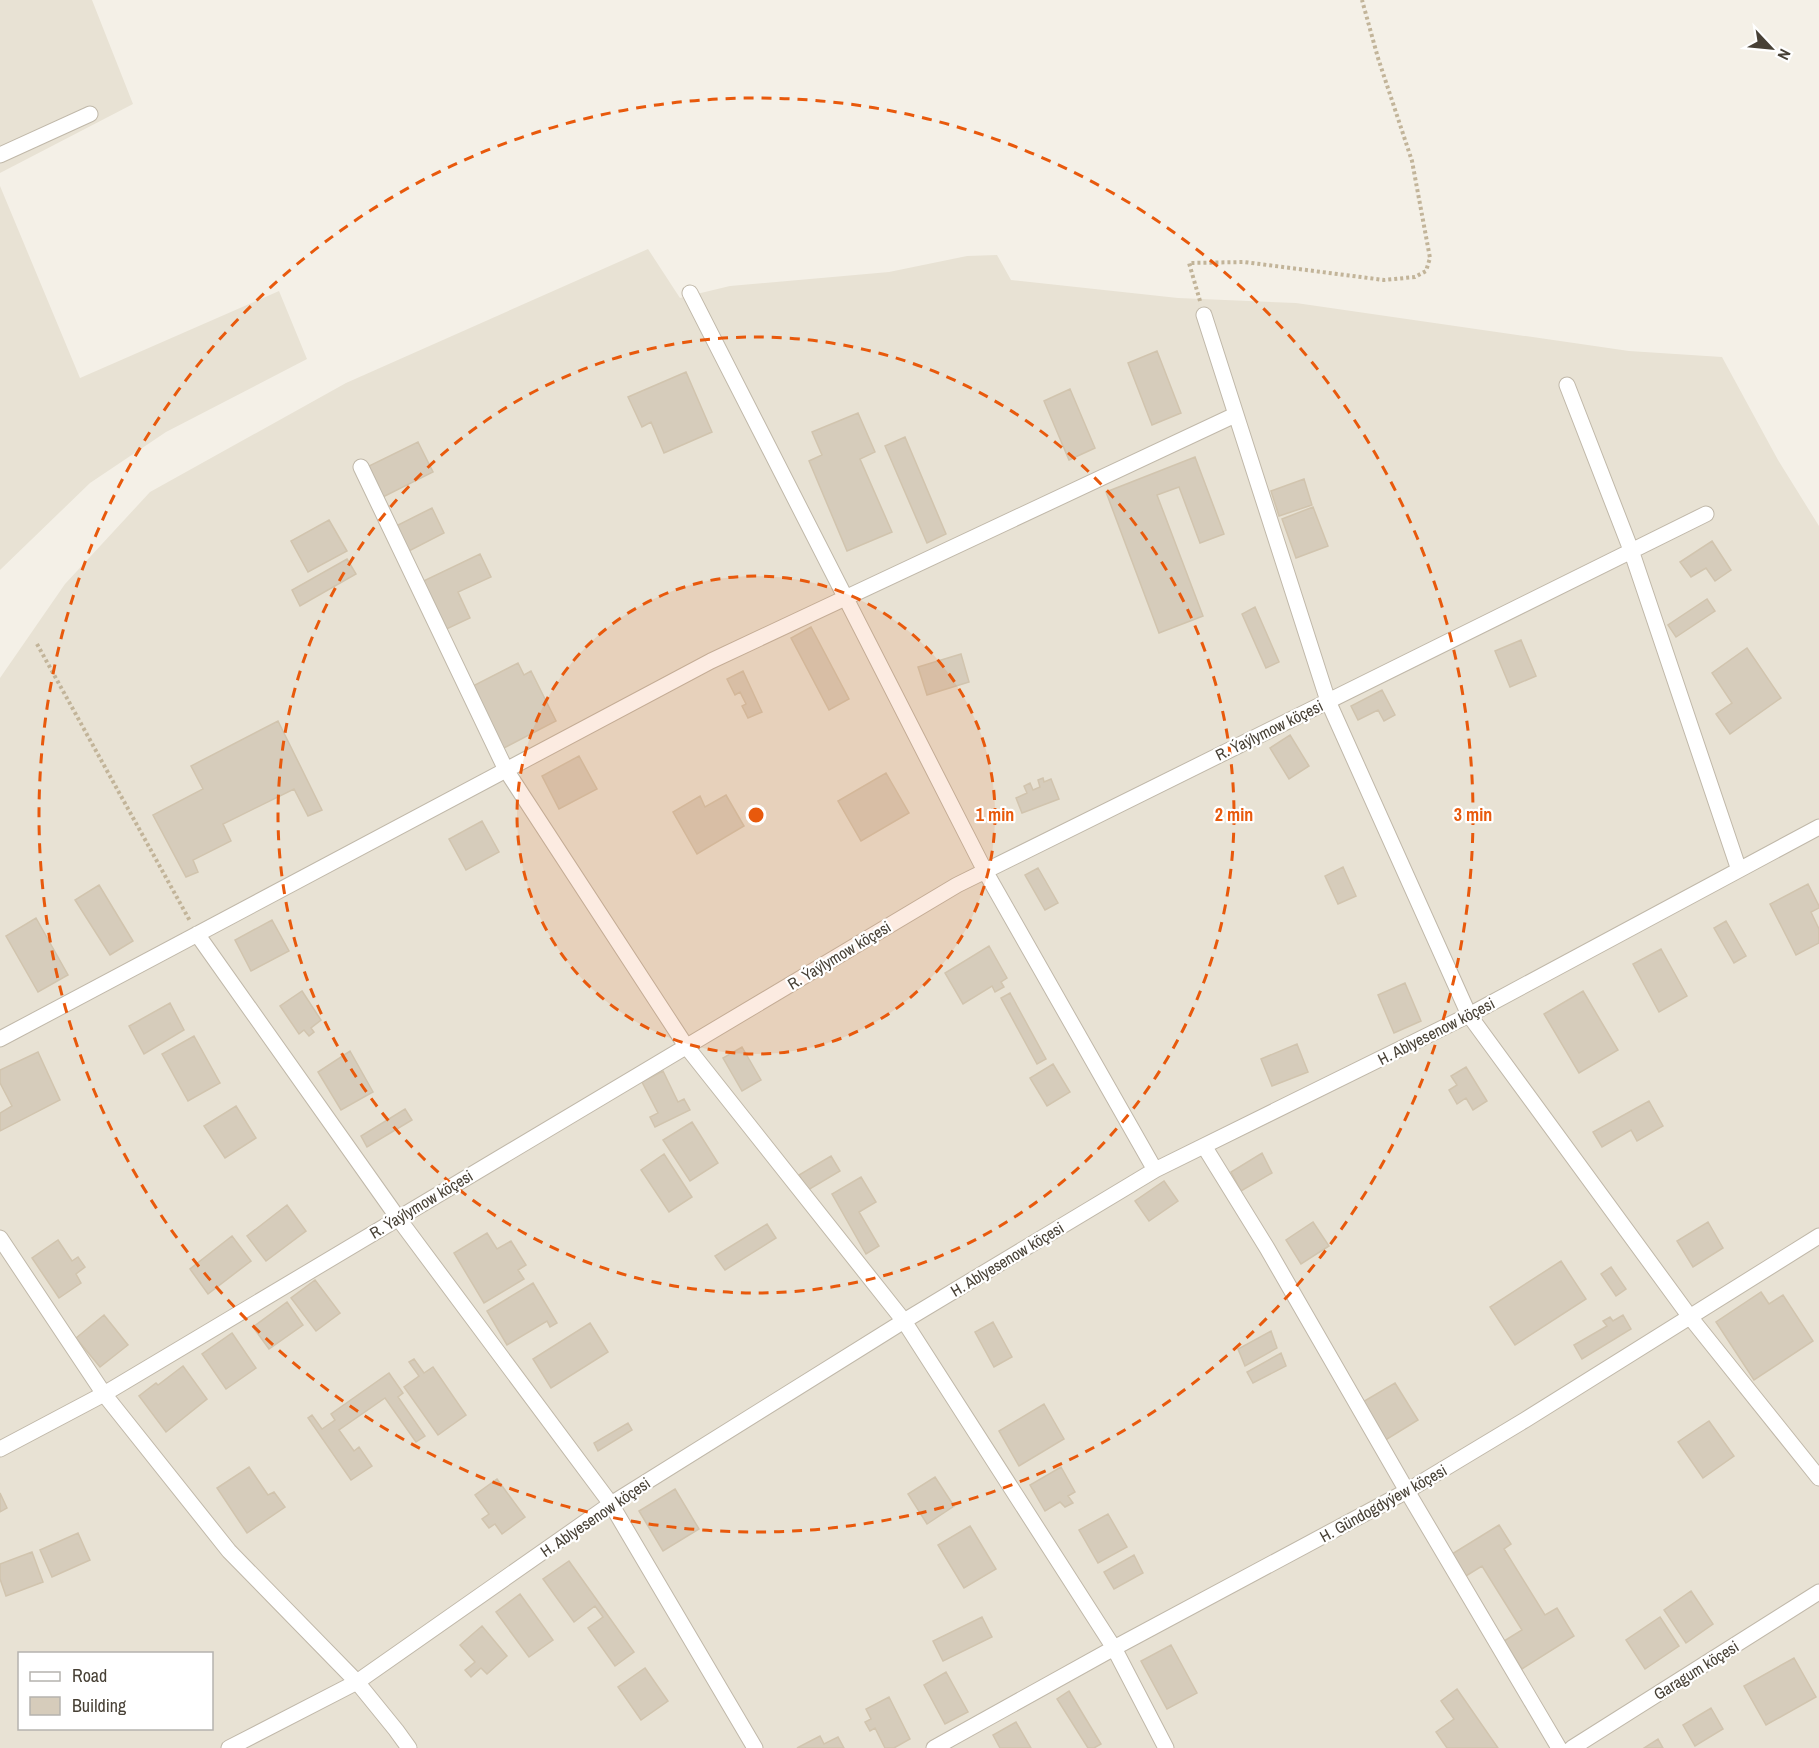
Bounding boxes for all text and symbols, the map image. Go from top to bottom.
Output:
north arrow [1741,18,1801,78]
text: N [1773,45,1796,64]
street label: R. Ýaýlymow köçesi [1212,694,1326,766]
text: 1 min [976,802,1014,827]
text: 2 min [1215,802,1253,827]
text: 3 min [1454,802,1492,827]
centre of rings [746,805,766,825]
street label: R. Ýaýlymow köçesi [783,915,895,995]
street label: H. Ablyesenow köçesi [1374,992,1498,1070]
street label: R. Ýaýlymow köçesi [365,1164,477,1244]
street label: H. Ablyesenow köçesi [946,1217,1068,1301]
street label: H. Gündogdyýew köçesi [1315,1459,1451,1547]
street label: H. Ablyesenow köçesi [536,1472,654,1562]
street label: Garagum köçesi [1649,1635,1743,1705]
legend [18,1652,213,1730]
text: Road [72,1663,107,1688]
text: Building [72,1693,127,1718]

